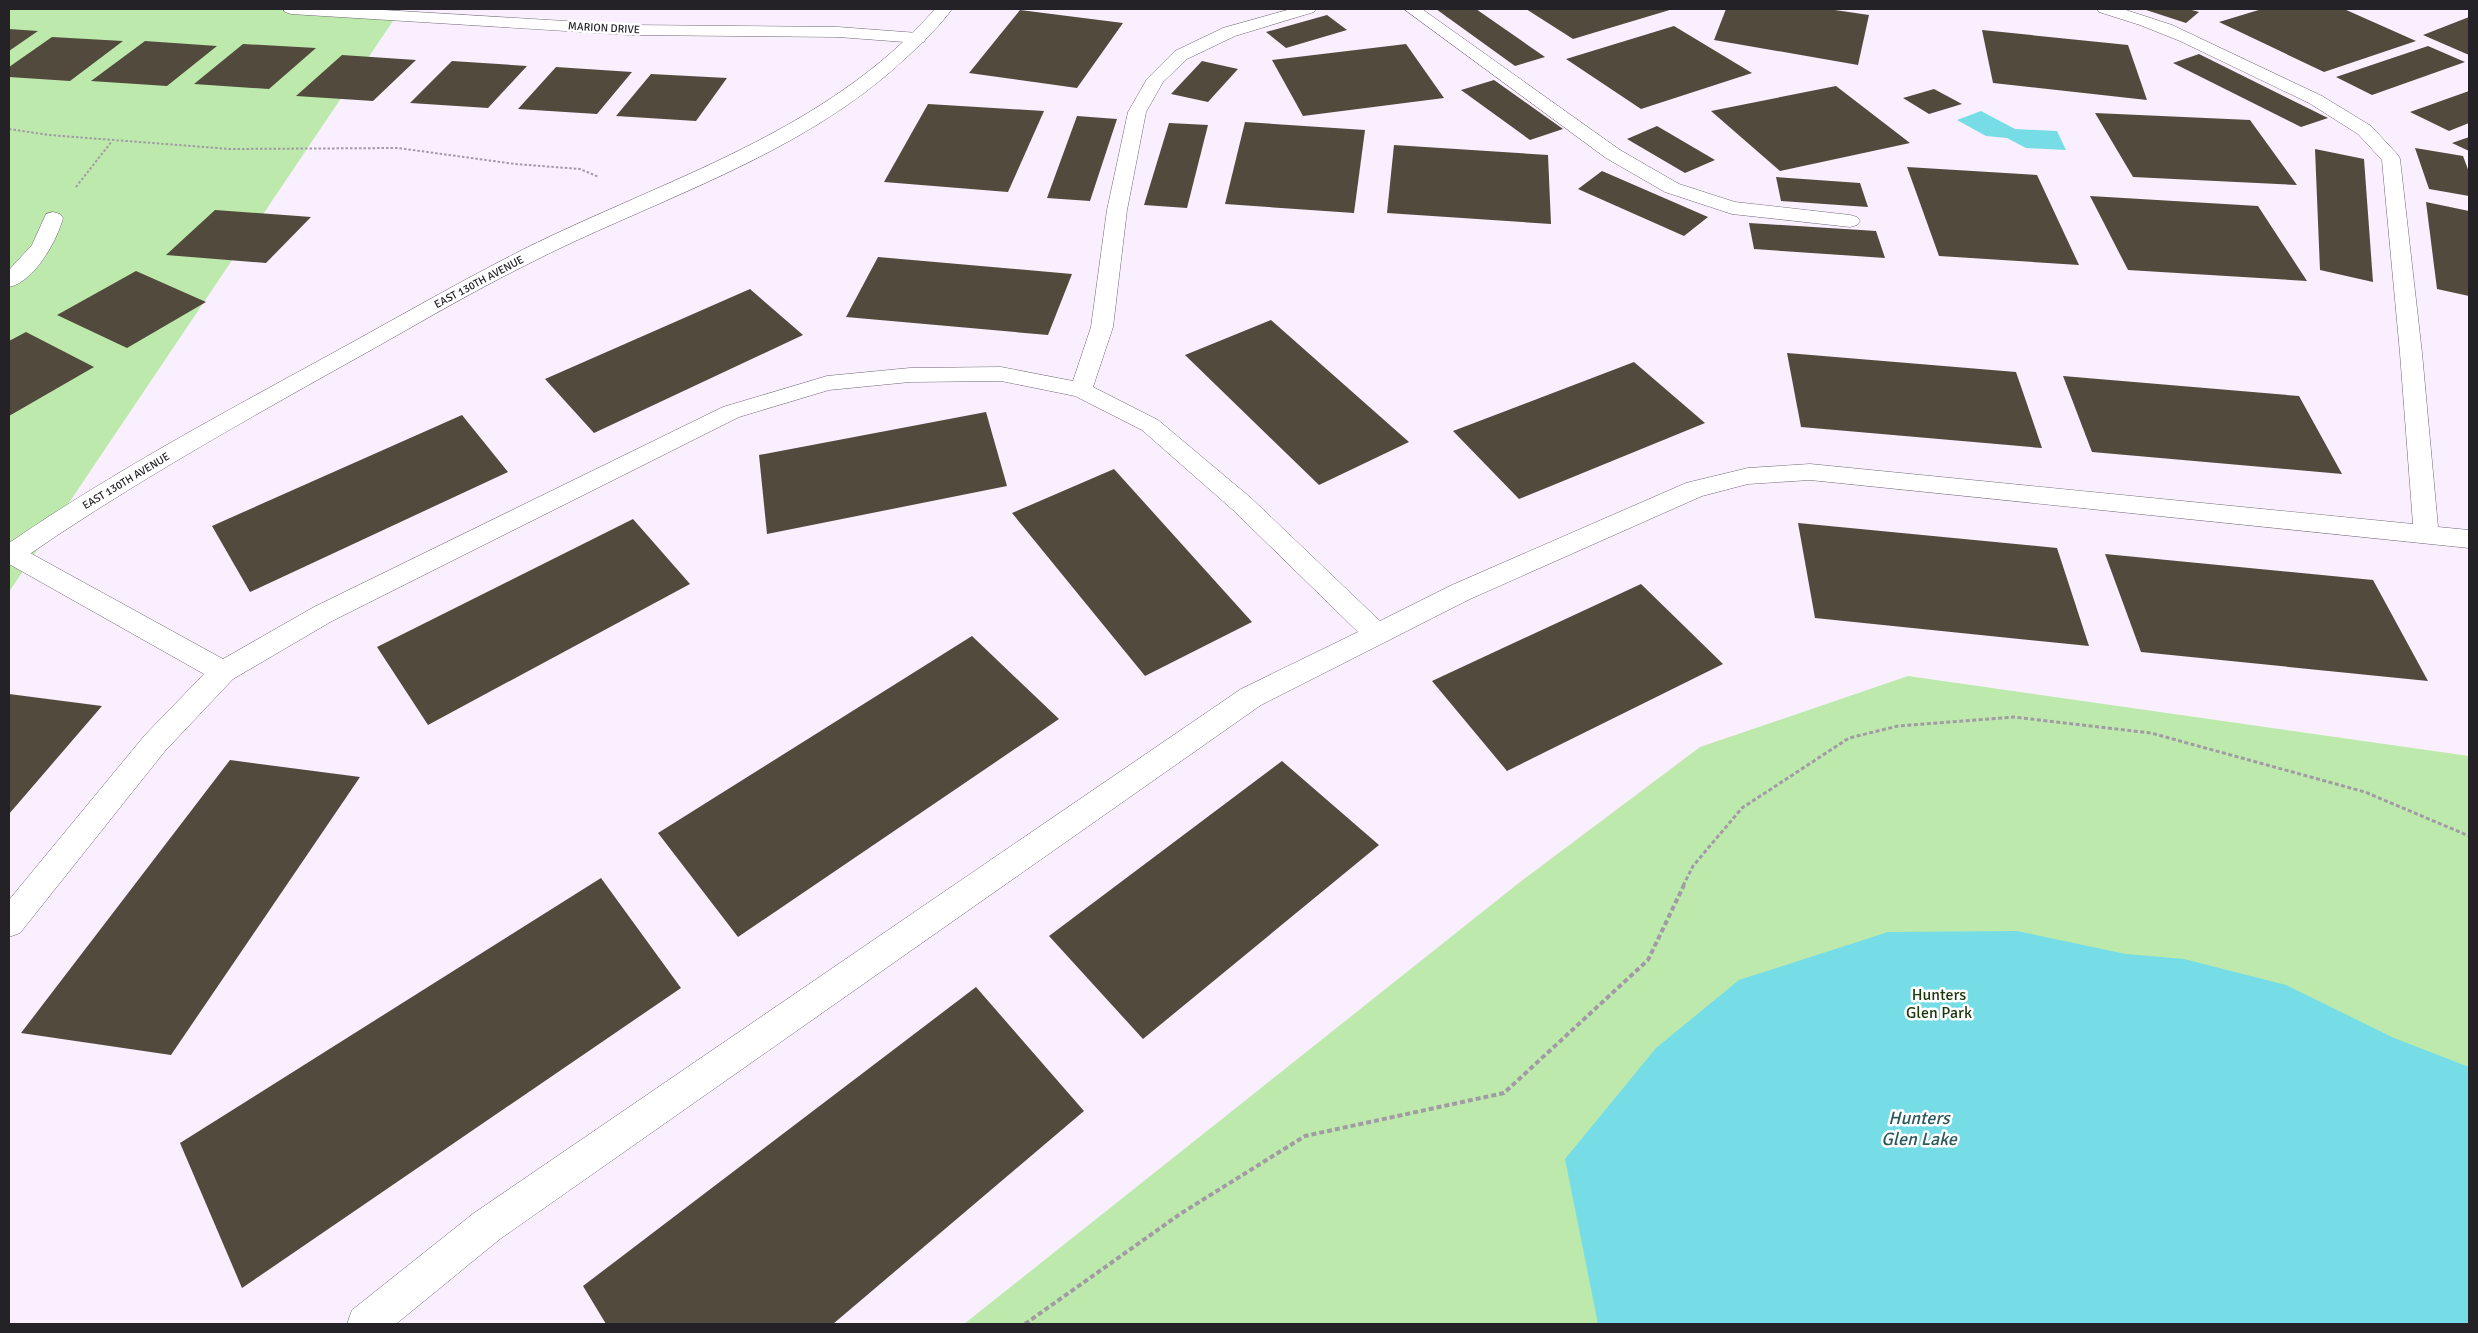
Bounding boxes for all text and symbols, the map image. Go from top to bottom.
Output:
street label: MARION DRIVE [568,20,640,36]
street label: EAST 130TH AVENUE [432,253,526,311]
street label: EAST 130TH AVENUE [80,450,172,512]
park label: Hunters Glen Park [1906,985,1972,1023]
water label: Hunters Glen Lake [1881,1107,1958,1150]

